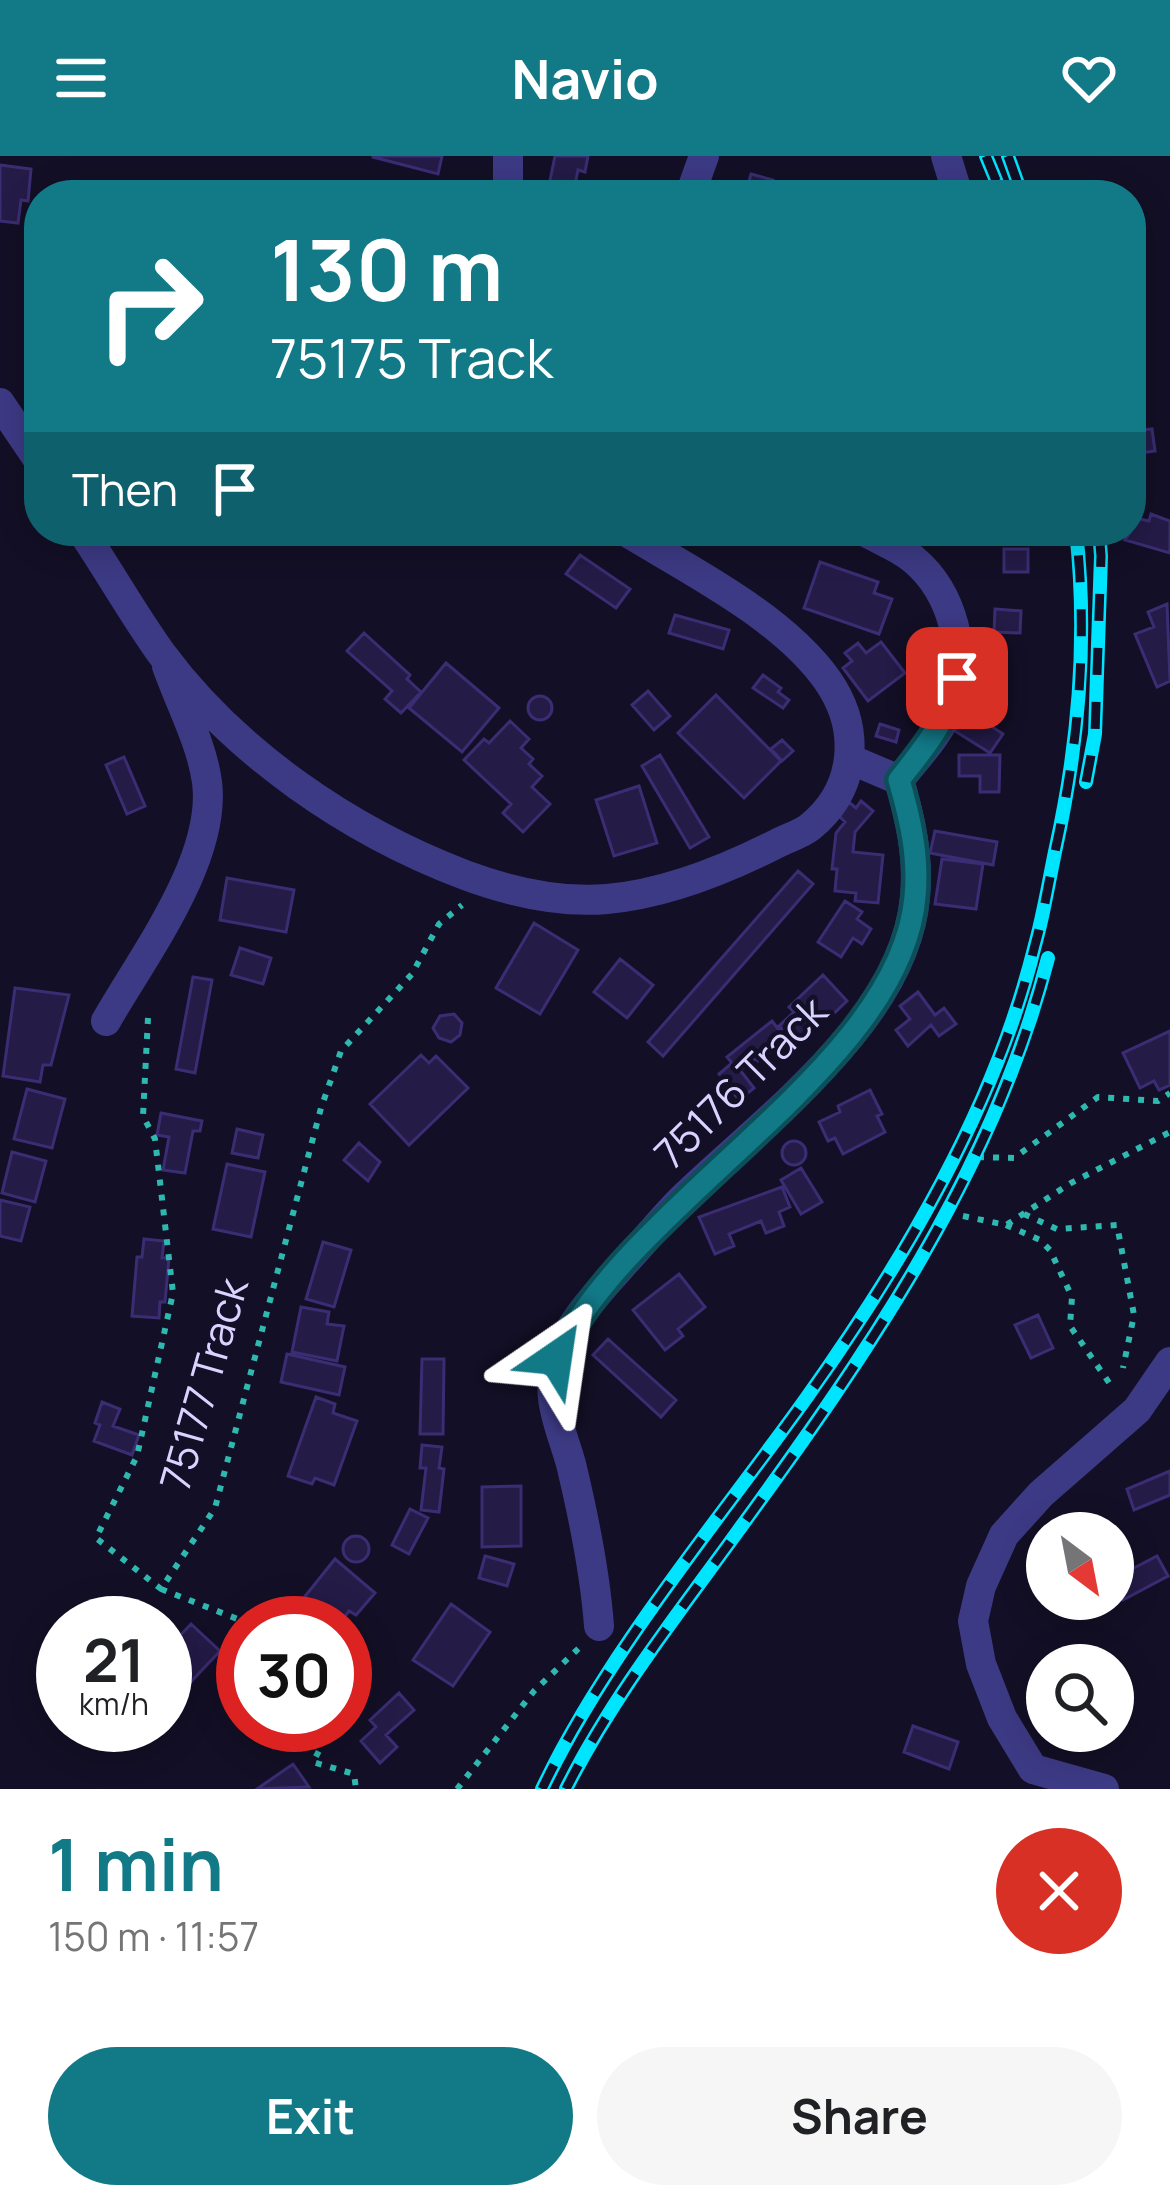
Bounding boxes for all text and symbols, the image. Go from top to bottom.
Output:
text: Navio [511,41,659,115]
icon: menu [48,45,114,111]
icon: heart [1056,45,1122,111]
text: 130 m [270,211,503,326]
icon: right [72,228,228,384]
text: 75175 Track [270,320,553,394]
icon: arrive [202,456,268,522]
text: Then [72,458,178,520]
pin [906,627,1008,729]
icon: arrive [924,645,990,711]
street label: 75176 Track [641,982,840,1181]
street label: 75177 Track [145,1270,261,1497]
position arrow [493,1295,619,1421]
north arrow [1026,1512,1134,1620]
map controls [1026,1512,1134,1752]
speed limit sign: 30 [216,1596,372,1752]
text: 21 [83,1618,145,1700]
button: search [1026,1644,1134,1752]
text: km/h [79,1683,149,1724]
text: 1 min [48,1814,224,1913]
button: close [996,1828,1122,1954]
text: 150 m · 11:57 [48,1909,259,1963]
button: Exit [48,2047,573,2185]
button: Share [597,2047,1122,2185]

